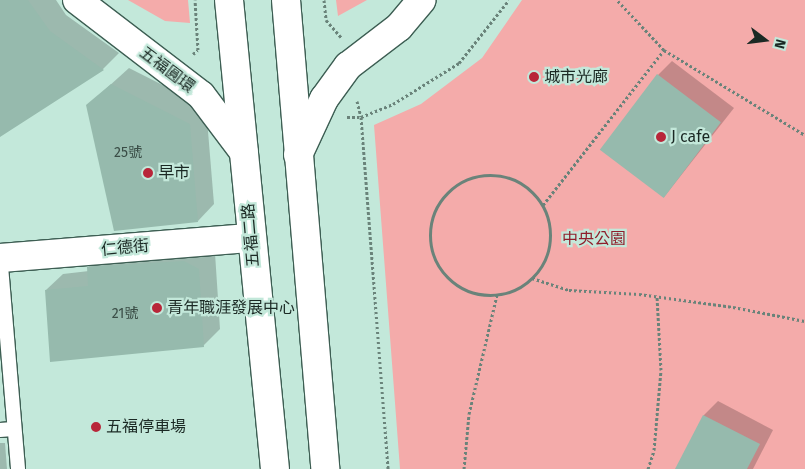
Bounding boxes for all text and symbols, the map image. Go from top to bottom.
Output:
north arrow [740,15,790,65]
text: N [771,37,789,51]
street label: 五福圓環 [136,43,198,97]
place label: 城市光廊 [544,67,608,87]
marker: 城市光廊 [528,71,540,83]
place label: J cafe [671,127,710,147]
marker: J cafe [655,131,667,143]
house number: 25號 [114,145,142,161]
place label: 早市 [158,163,190,183]
marker: 早市 [142,167,154,179]
street label: 五福二路 [239,202,263,268]
park label: 中央公園 [562,229,626,249]
street label: 仁德街 [100,236,150,260]
place label: 青年職涯發展中心 [167,298,295,318]
marker: 青年職涯發展中心 [151,302,163,314]
house number: 21號 [112,306,138,322]
place label: 五福停車場 [106,417,186,437]
marker: 五福停車場 [90,421,102,433]

